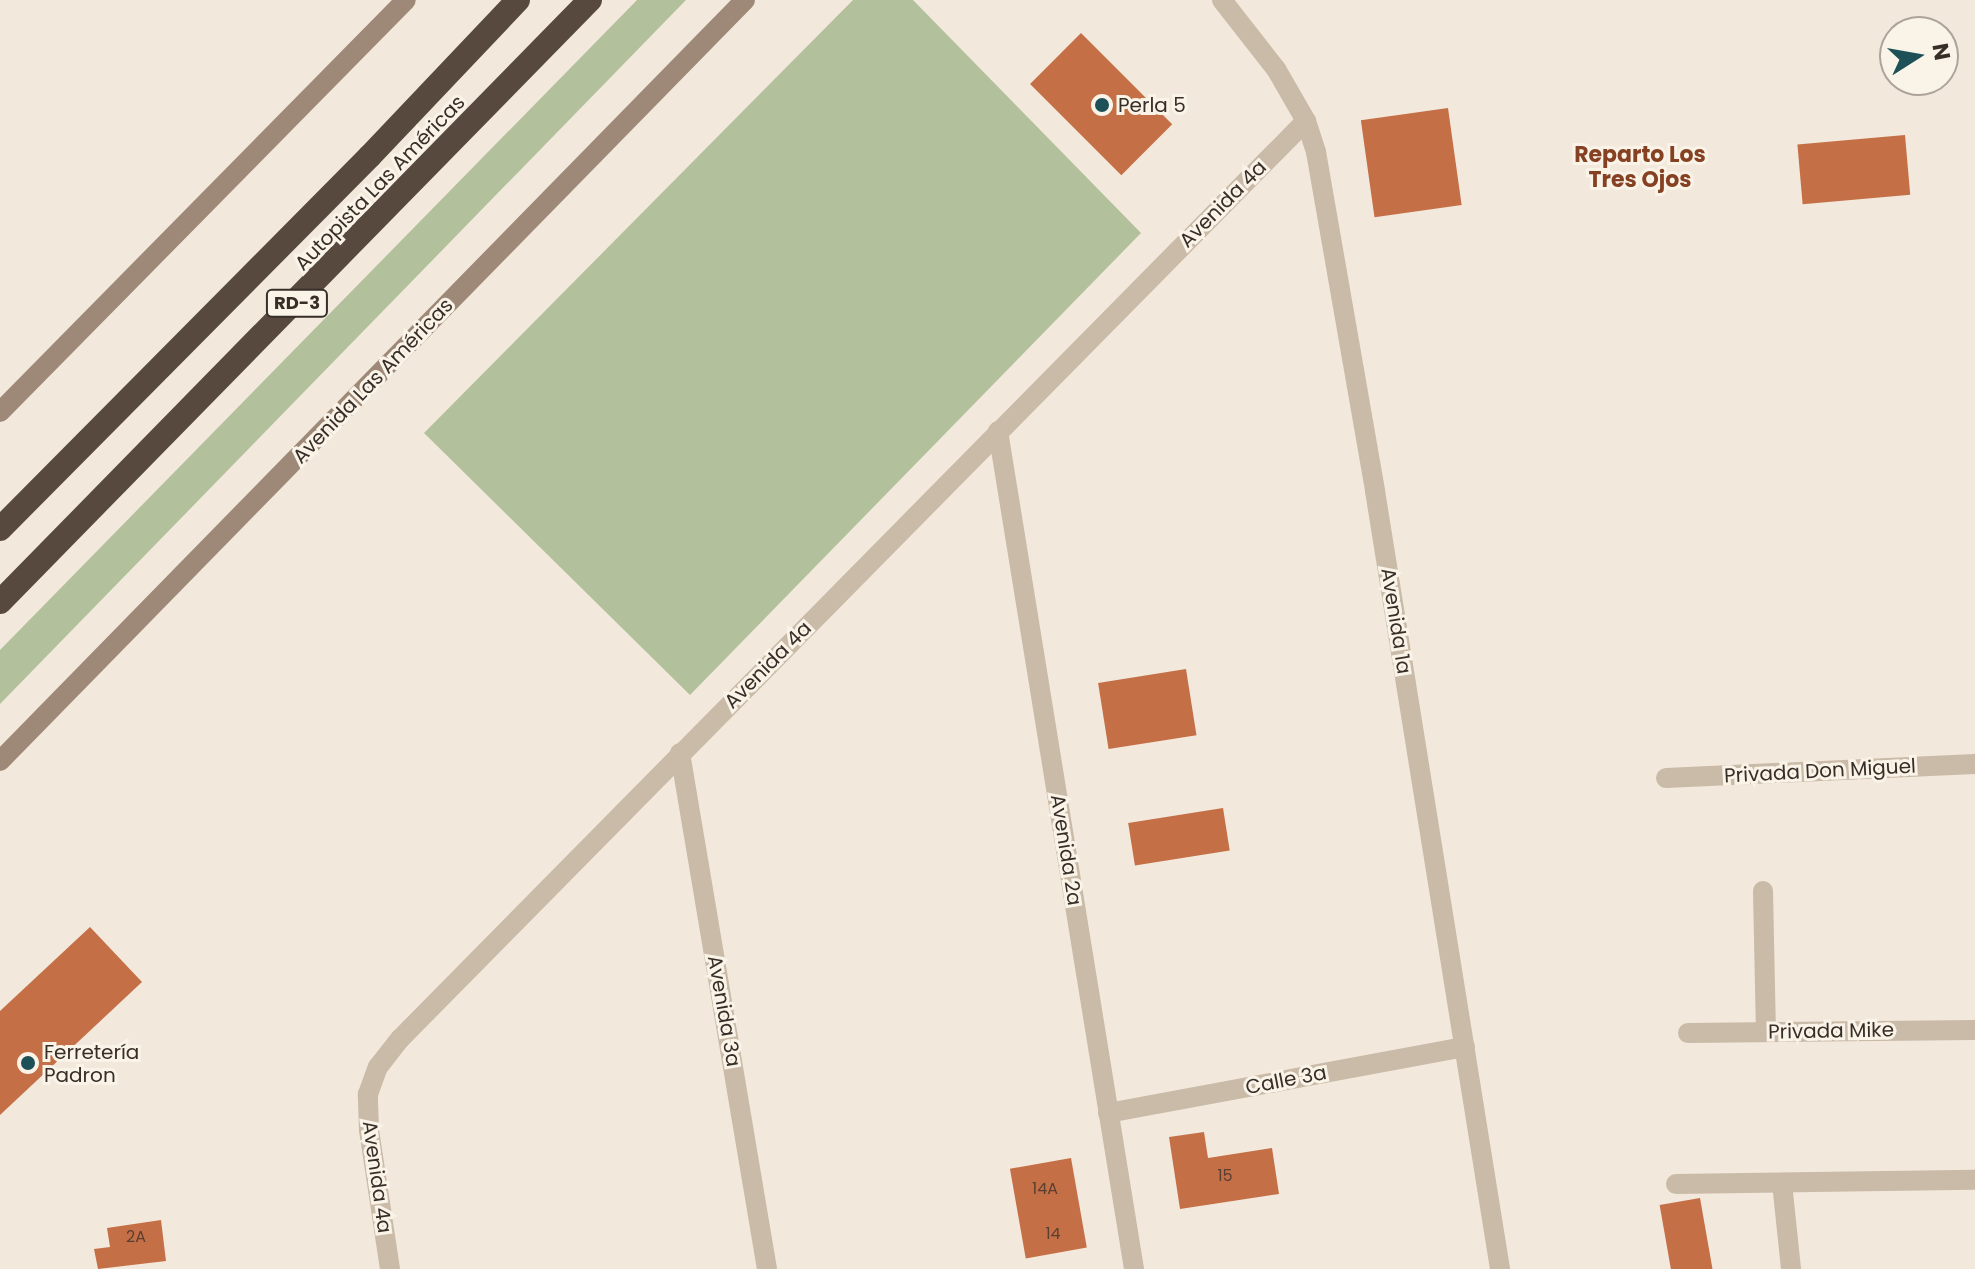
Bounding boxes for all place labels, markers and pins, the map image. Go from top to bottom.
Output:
place label: Perla 5 [1118,93,1186,117]
marker: Perla 5 [1093,96,1111,114]
place label: Ferretería Padron [44,1040,139,1087]
marker: Ferretería Padron [19,1054,37,1072]

